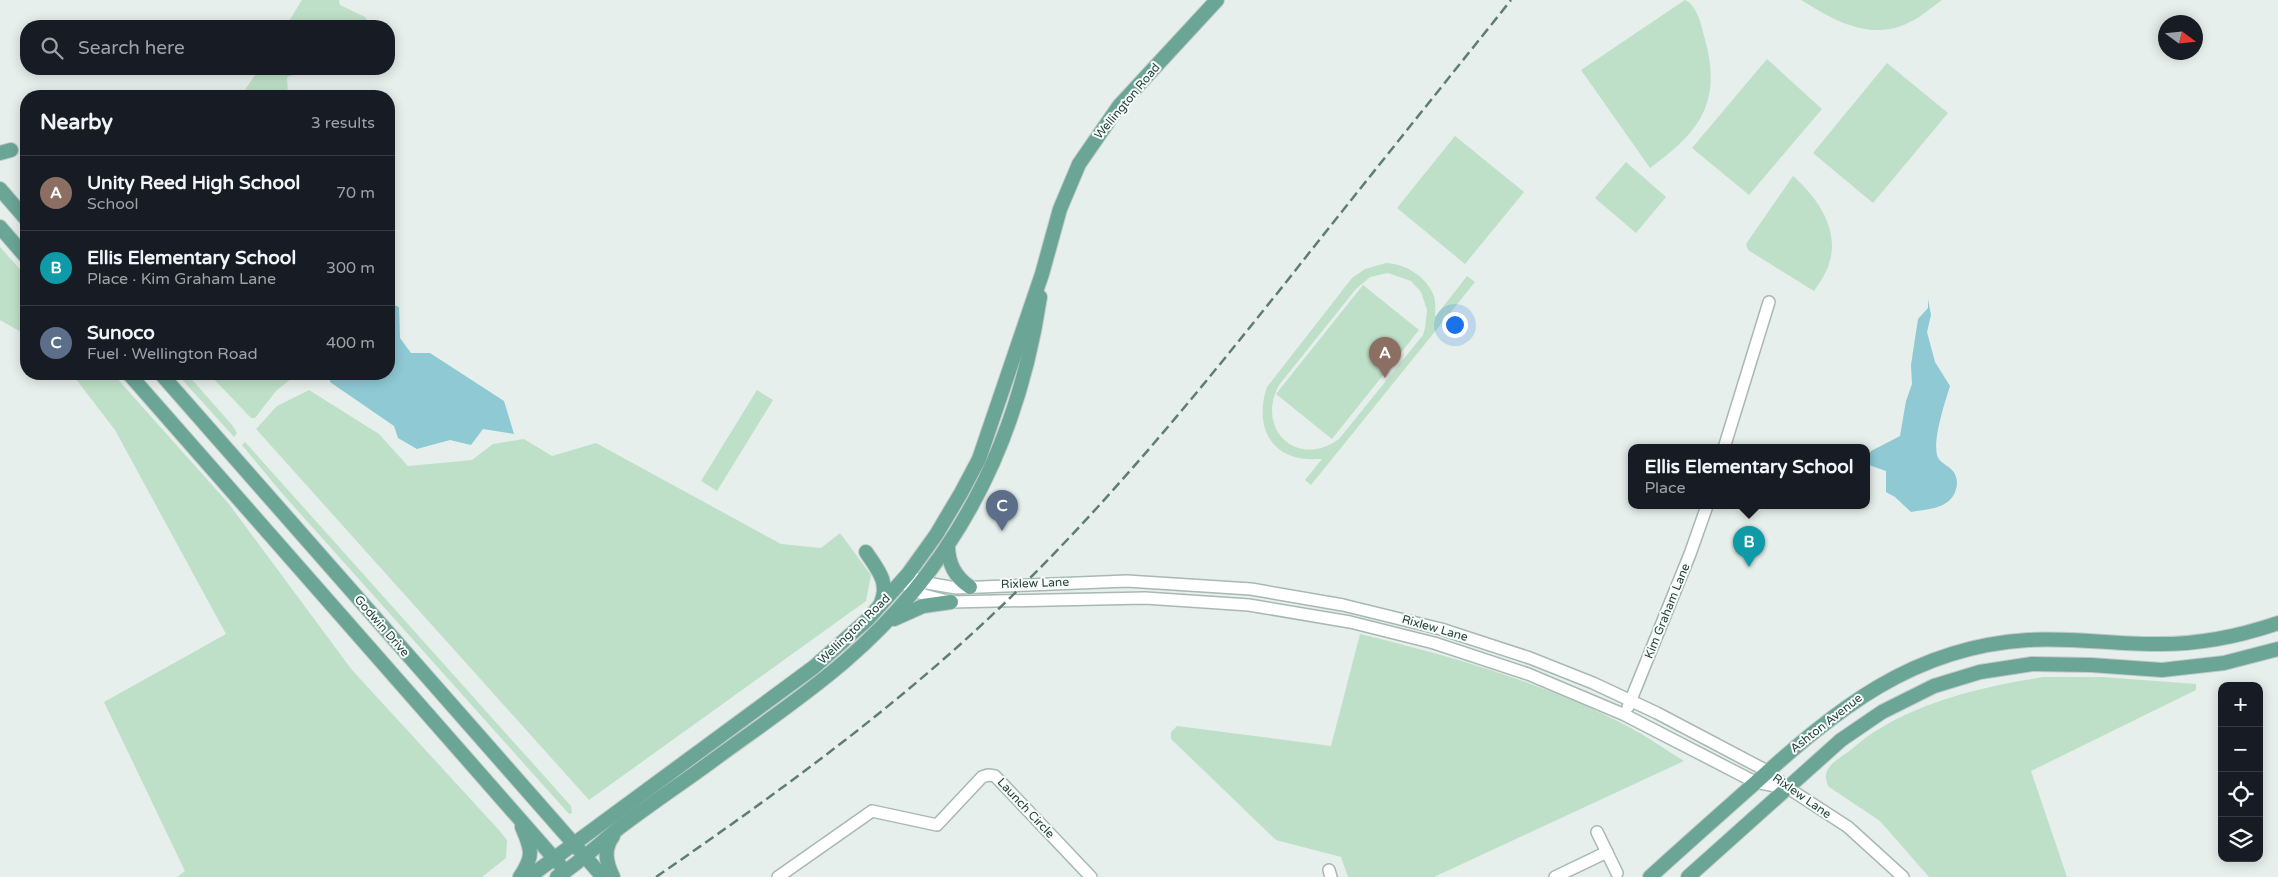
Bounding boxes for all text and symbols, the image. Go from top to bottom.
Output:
north arrow [2158,15,2203,60]
search box [20,20,395,75]
icon: search [38,34,66,62]
text: Search here [78,37,185,59]
street label: Wellington Road [1091,60,1163,142]
text: Nearby [40,110,113,135]
text: 3 results [311,113,375,133]
text: Unity Reed High School [87,172,300,194]
text: A [50,183,62,203]
text: 70 m [336,183,375,203]
text: School [87,194,139,214]
text: Ellis Elementary School [87,247,296,269]
text: B [50,258,62,278]
text: 300 m [326,258,375,278]
text: Place · Kim Graham Lane [87,269,276,289]
your location [1442,312,1468,338]
text: Sunoco [87,322,155,344]
text: C [50,333,62,353]
text: 400 m [326,333,375,353]
pin: A [1369,337,1401,378]
text: Fuel · Wellington Road [87,344,258,364]
popup [1628,444,1870,509]
text: Ellis Elementary School [1644,456,1854,478]
text: Place [1644,478,1686,498]
pin: C [986,490,1018,531]
pin: B [1733,526,1765,567]
street label: Kim Graham Lane [1641,561,1693,661]
street label: Rixlew Lane [1001,575,1069,591]
street label: Wellington Road [815,591,893,667]
street label: Godwin Drive [352,593,412,660]
street label: Rixlew Lane [1400,612,1470,644]
map controls [2218,682,2263,862]
button: + [2218,682,2263,727]
street label: Ashton Avenue [1787,691,1865,755]
button: − [2218,727,2263,772]
street label: Rixlew Lane [1770,771,1834,821]
button: locate [2218,772,2263,817]
street label: Launch Circle [995,775,1058,841]
button: layers [2218,817,2263,862]

